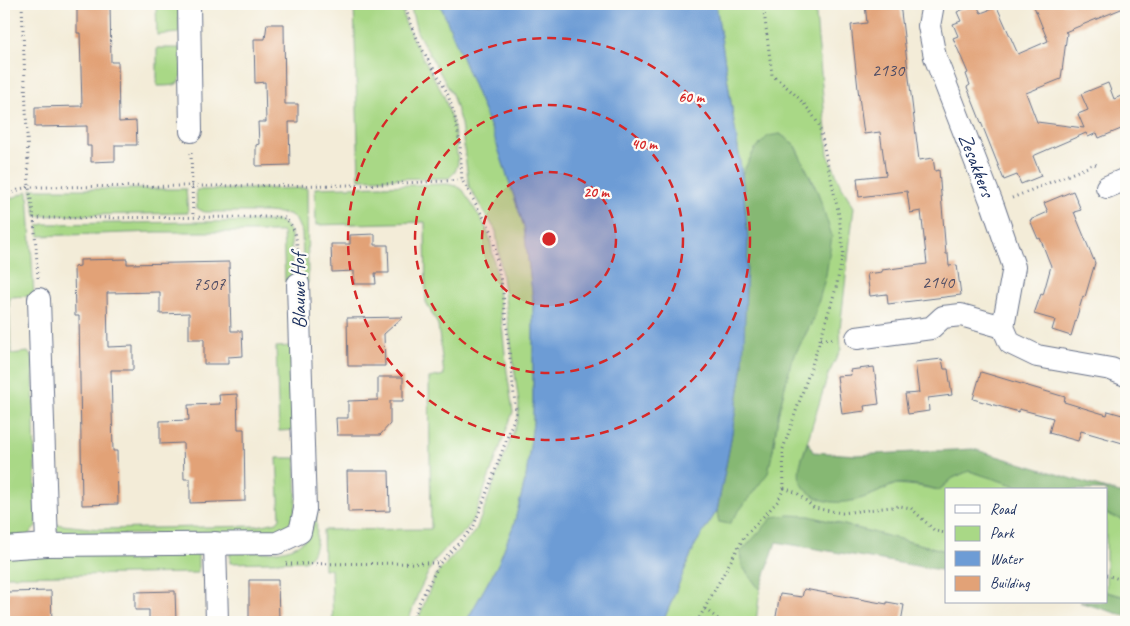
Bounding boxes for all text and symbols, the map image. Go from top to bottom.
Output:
house number: 2130 [872,59,906,81]
text: 60 m [678,88,705,107]
street label: Zesakkers [953,130,1001,203]
text: 40 m [631,135,658,154]
text: 20 m [583,183,610,202]
centre of rings [540,230,558,248]
street label: Blauwe Hof [285,248,312,329]
house number: 2140 [922,271,956,293]
house number: 7507 [193,273,226,295]
legend [945,488,1108,604]
text: Road [990,500,1017,519]
text: Park [990,524,1015,543]
text: Water [990,550,1024,569]
text: Building [990,574,1030,593]

